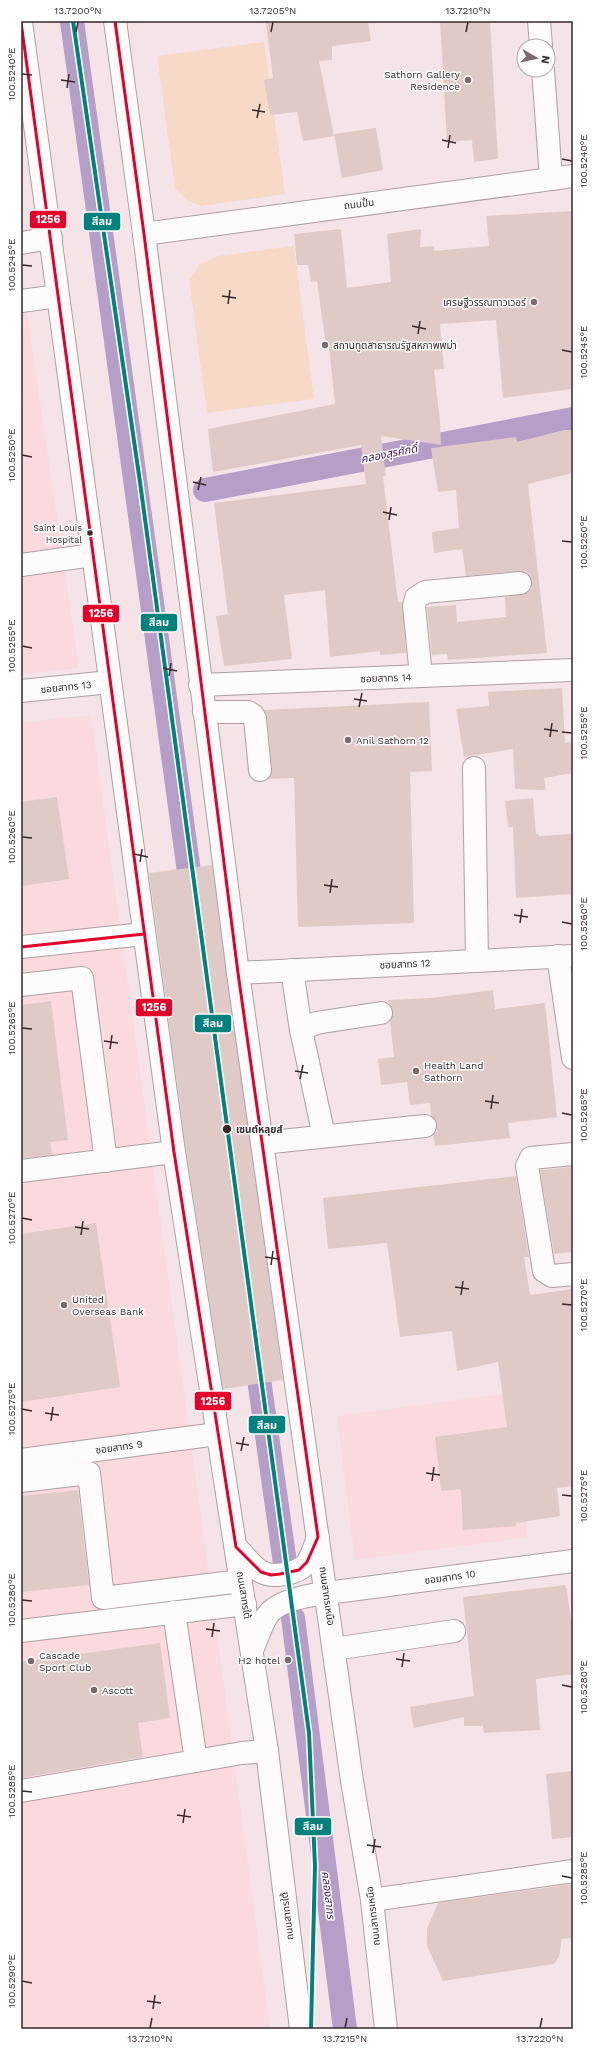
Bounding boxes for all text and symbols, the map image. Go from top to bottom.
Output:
text: 13.7200°N [54,5,102,16]
text: 13.7205°N [250,5,296,16]
text: 13.7210°N [445,5,491,16]
north arrow [516,38,556,78]
text: 100.5240°E [6,47,17,101]
text: N [538,54,552,65]
place label: Sathorn Gallery Residence [384,69,461,92]
marker: Sathorn Gallery Residence [463,75,473,85]
text: 100.5240°E [578,134,589,188]
street label: ถนนปั้น [343,195,375,211]
line badge: 1256 [29,210,67,229]
line badge: สีลม [83,212,121,231]
text: 1256 [36,213,60,226]
text: สีลม [92,215,112,228]
text: 100.5245°E [6,238,17,292]
place label: เศรษฐีวรรณทาวเวอร์ [443,297,526,308]
marker: เศรษฐีวรรณทาวเวอร์ [529,297,539,307]
text: 100.5245°E [578,325,589,379]
place label: สถานทูตสาธารณรัฐสหภาพพม่า [333,339,457,352]
marker: สถานทูตสาธารณรัฐสหภาพพม่า [320,340,330,350]
text: 100.5250°E [6,428,17,482]
water label: คลองสุรศักดิ์ [360,441,421,466]
text: 100.5250°E [578,515,589,569]
place label: Saint Louis Hospital [33,523,82,545]
marker: Saint Louis Hospital [85,528,95,538]
line badge: 1256 [82,604,120,623]
text: 1256 [89,607,113,620]
line badge: สีลม [140,613,178,632]
text: สีลม [149,616,169,629]
text: 100.5255°E [6,619,17,673]
street label: ซอยสาทร 14 [360,672,412,684]
street label: ซอยสาทร 13 [40,679,92,695]
text: 100.5255°E [578,706,589,760]
marker: Anil Sathorn 12 [343,735,353,745]
place label: Anil Sathorn 12 [356,735,429,746]
text: 100.5260°E [6,810,17,864]
text: 100.5260°E [578,897,589,951]
street label: ซอยสาทร 12 [379,957,431,971]
line badge: 1256 [135,998,173,1017]
text: 100.5265°E [6,1001,17,1055]
text: 1256 [142,1001,166,1014]
line badge: สีลม [194,1014,232,1033]
text: สีลม [203,1017,223,1030]
place label: Health Land Sathorn [424,1060,483,1083]
marker: Health Land Sathorn [411,1066,421,1076]
text: 100.5265°E [578,1088,589,1142]
marker: เซนต์หลุยส์ [221,1123,233,1135]
place label: เซนต์หลุยส์ [236,1124,283,1136]
text: 100.5270°E [6,1192,17,1244]
text: 100.5270°E [578,1279,589,1331]
place label: United Overseas Bank [72,1294,144,1317]
marker: United Overseas Bank [59,1300,69,1310]
text: 100.5275°E [6,1383,17,1435]
line badge: 1256 [194,1391,232,1411]
text: 1256 [201,1395,225,1408]
line badge: สีลม [248,1415,286,1434]
text: สีลม [257,1419,277,1432]
street label: ซอยสาทร 9 [95,1438,143,1456]
text: 100.5275°E [578,1470,589,1522]
street label: ถนนสาทรเหนือ [317,1566,337,1627]
street label: ซอยสาทร 10 [424,1568,476,1586]
street label: ถนนสาทรใต้ [235,1570,253,1620]
text: 100.5280°E [6,1573,17,1627]
place label: Cascade Sport Club [39,1650,91,1673]
place label: H2 hotel [238,1655,280,1666]
marker: H2 hotel [283,1655,293,1665]
marker: Cascade Sport Club [26,1656,36,1666]
text: 100.5280°E [578,1660,589,1714]
marker: Ascott [89,1685,99,1695]
place label: Ascott [102,1685,134,1696]
text: 100.5285°E [6,1764,17,1818]
line badge: สีลม [294,1817,332,1836]
text: สีลม [303,1820,323,1833]
text: 100.5285°E [578,1851,589,1905]
water label: คลองสาทร [319,1870,338,1921]
street label: ถนนสาทรเหนือ [364,1885,382,1946]
street label: ถนนสาทรใต้ [279,1891,295,1941]
text: 100.5290°E [6,1954,17,2008]
text: 13.7210°N [127,2033,173,2044]
text: 13.7215°N [323,2033,367,2044]
text: 13.7220°N [517,2033,563,2044]

